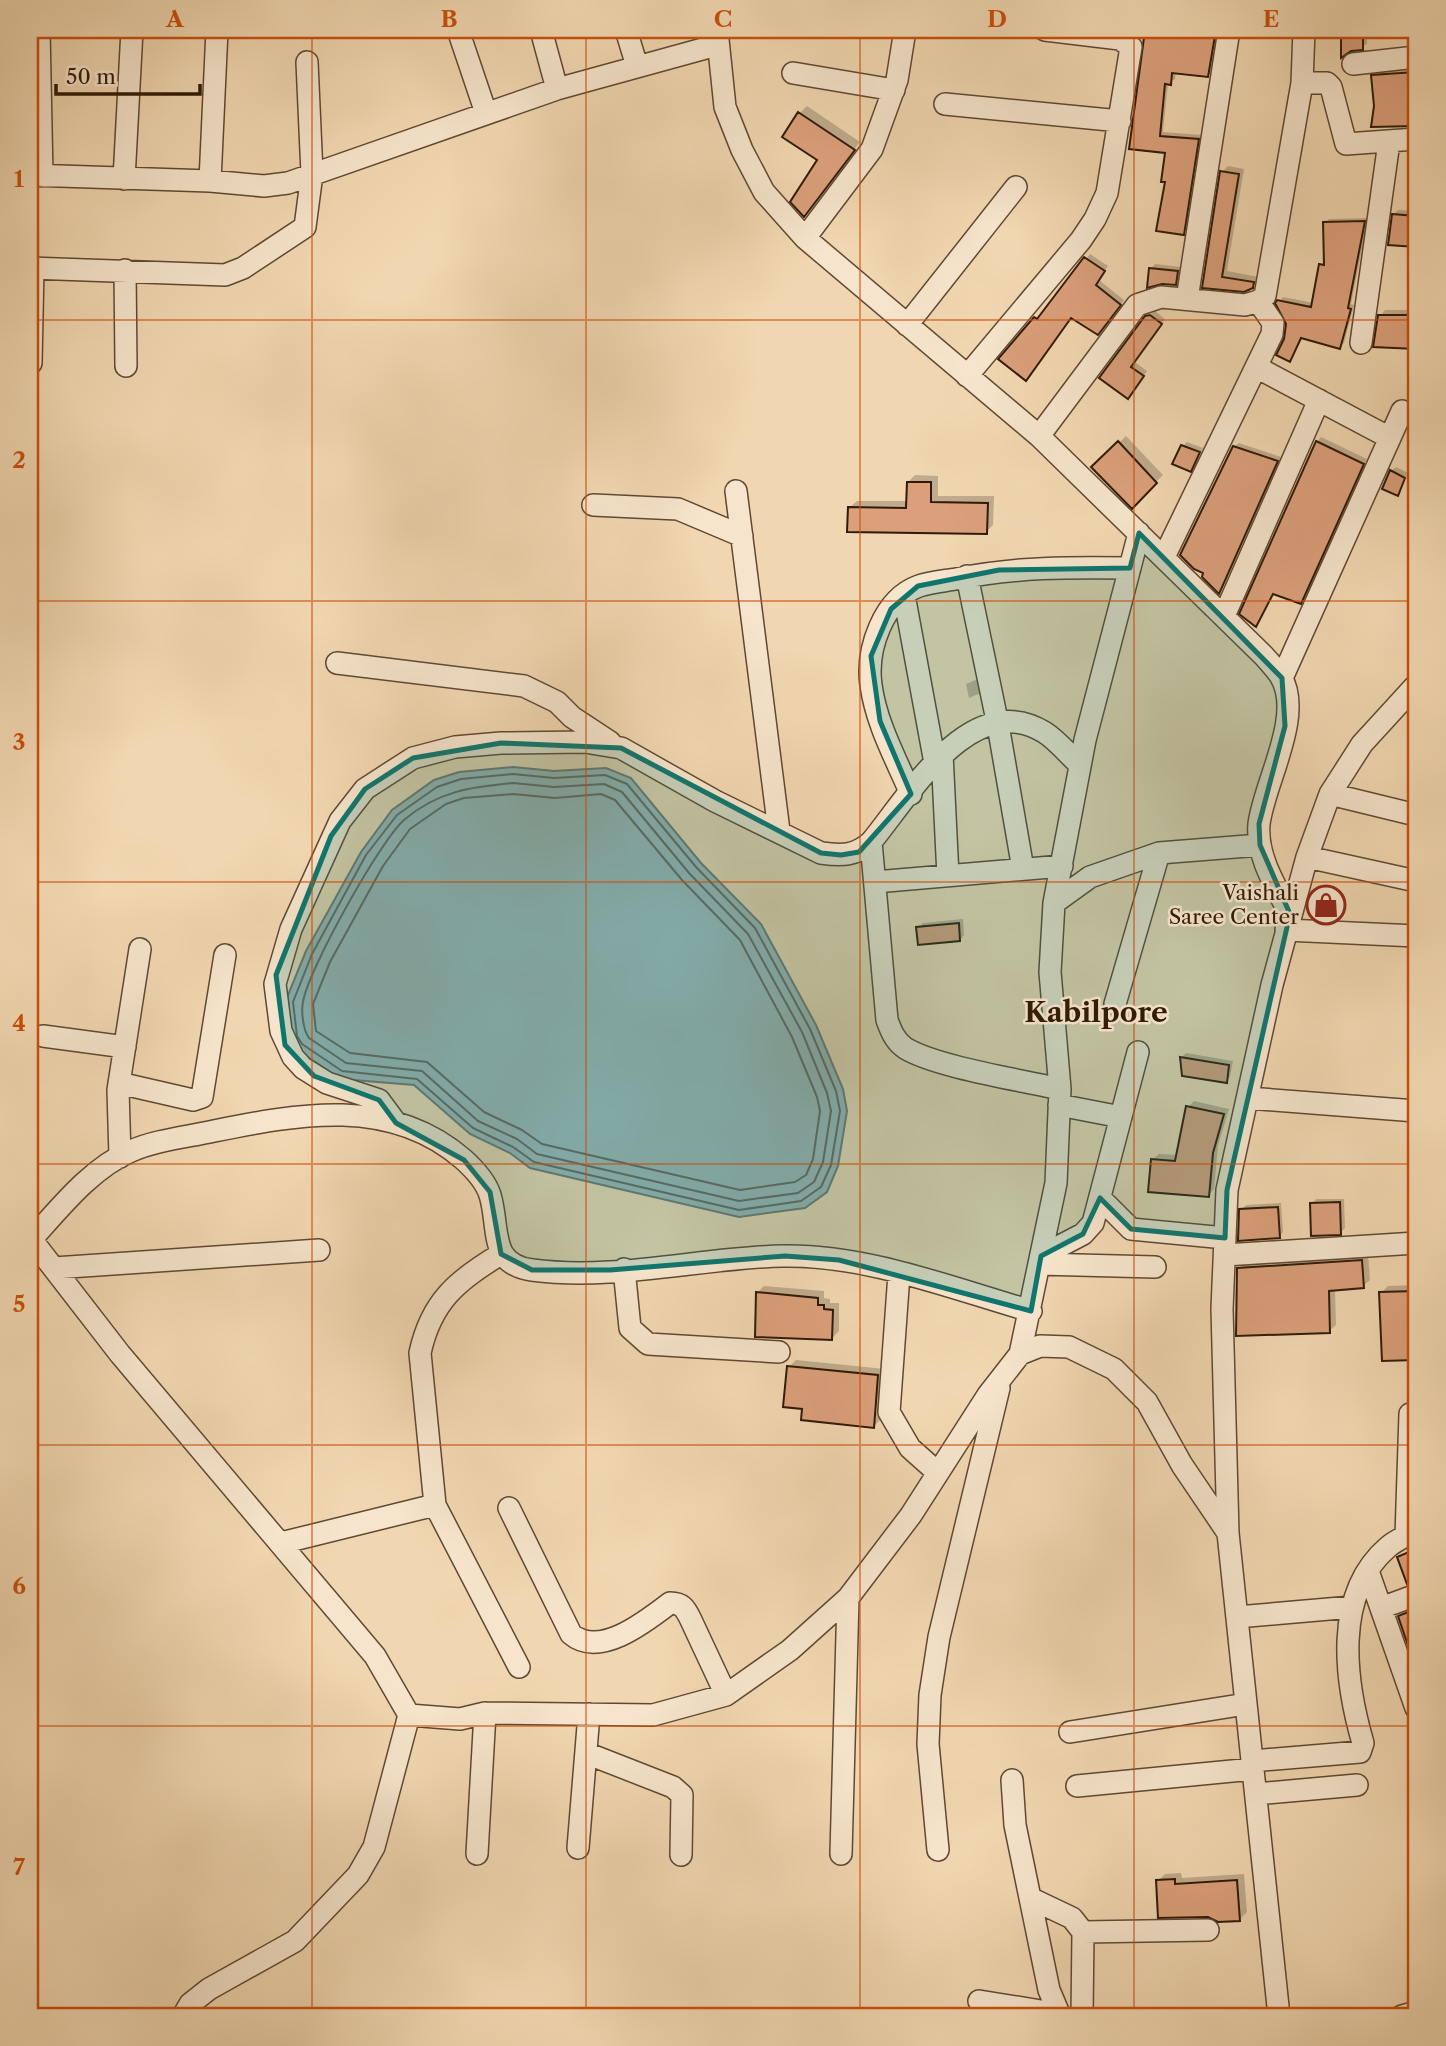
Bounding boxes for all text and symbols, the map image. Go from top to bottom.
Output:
text: A [165,5,185,33]
text: B [440,5,458,33]
text: C [714,5,732,33]
text: D [987,5,1007,33]
text: E [1263,5,1279,33]
scale bar [56,52,200,96]
text: 50 m [66,64,116,89]
text: 1 [14,165,25,193]
text: 2 [12,446,26,474]
text: 3 [13,728,26,756]
place label: Vaishali Saree Center [1169,880,1299,929]
shop icon: Vaishali Saree Center [1305,884,1347,926]
district label: Kabilpore [1024,995,1168,1029]
text: 4 [12,1009,26,1037]
text: 5 [13,1290,25,1318]
text: 6 [12,1572,26,1600]
text: 7 [13,1853,25,1881]

